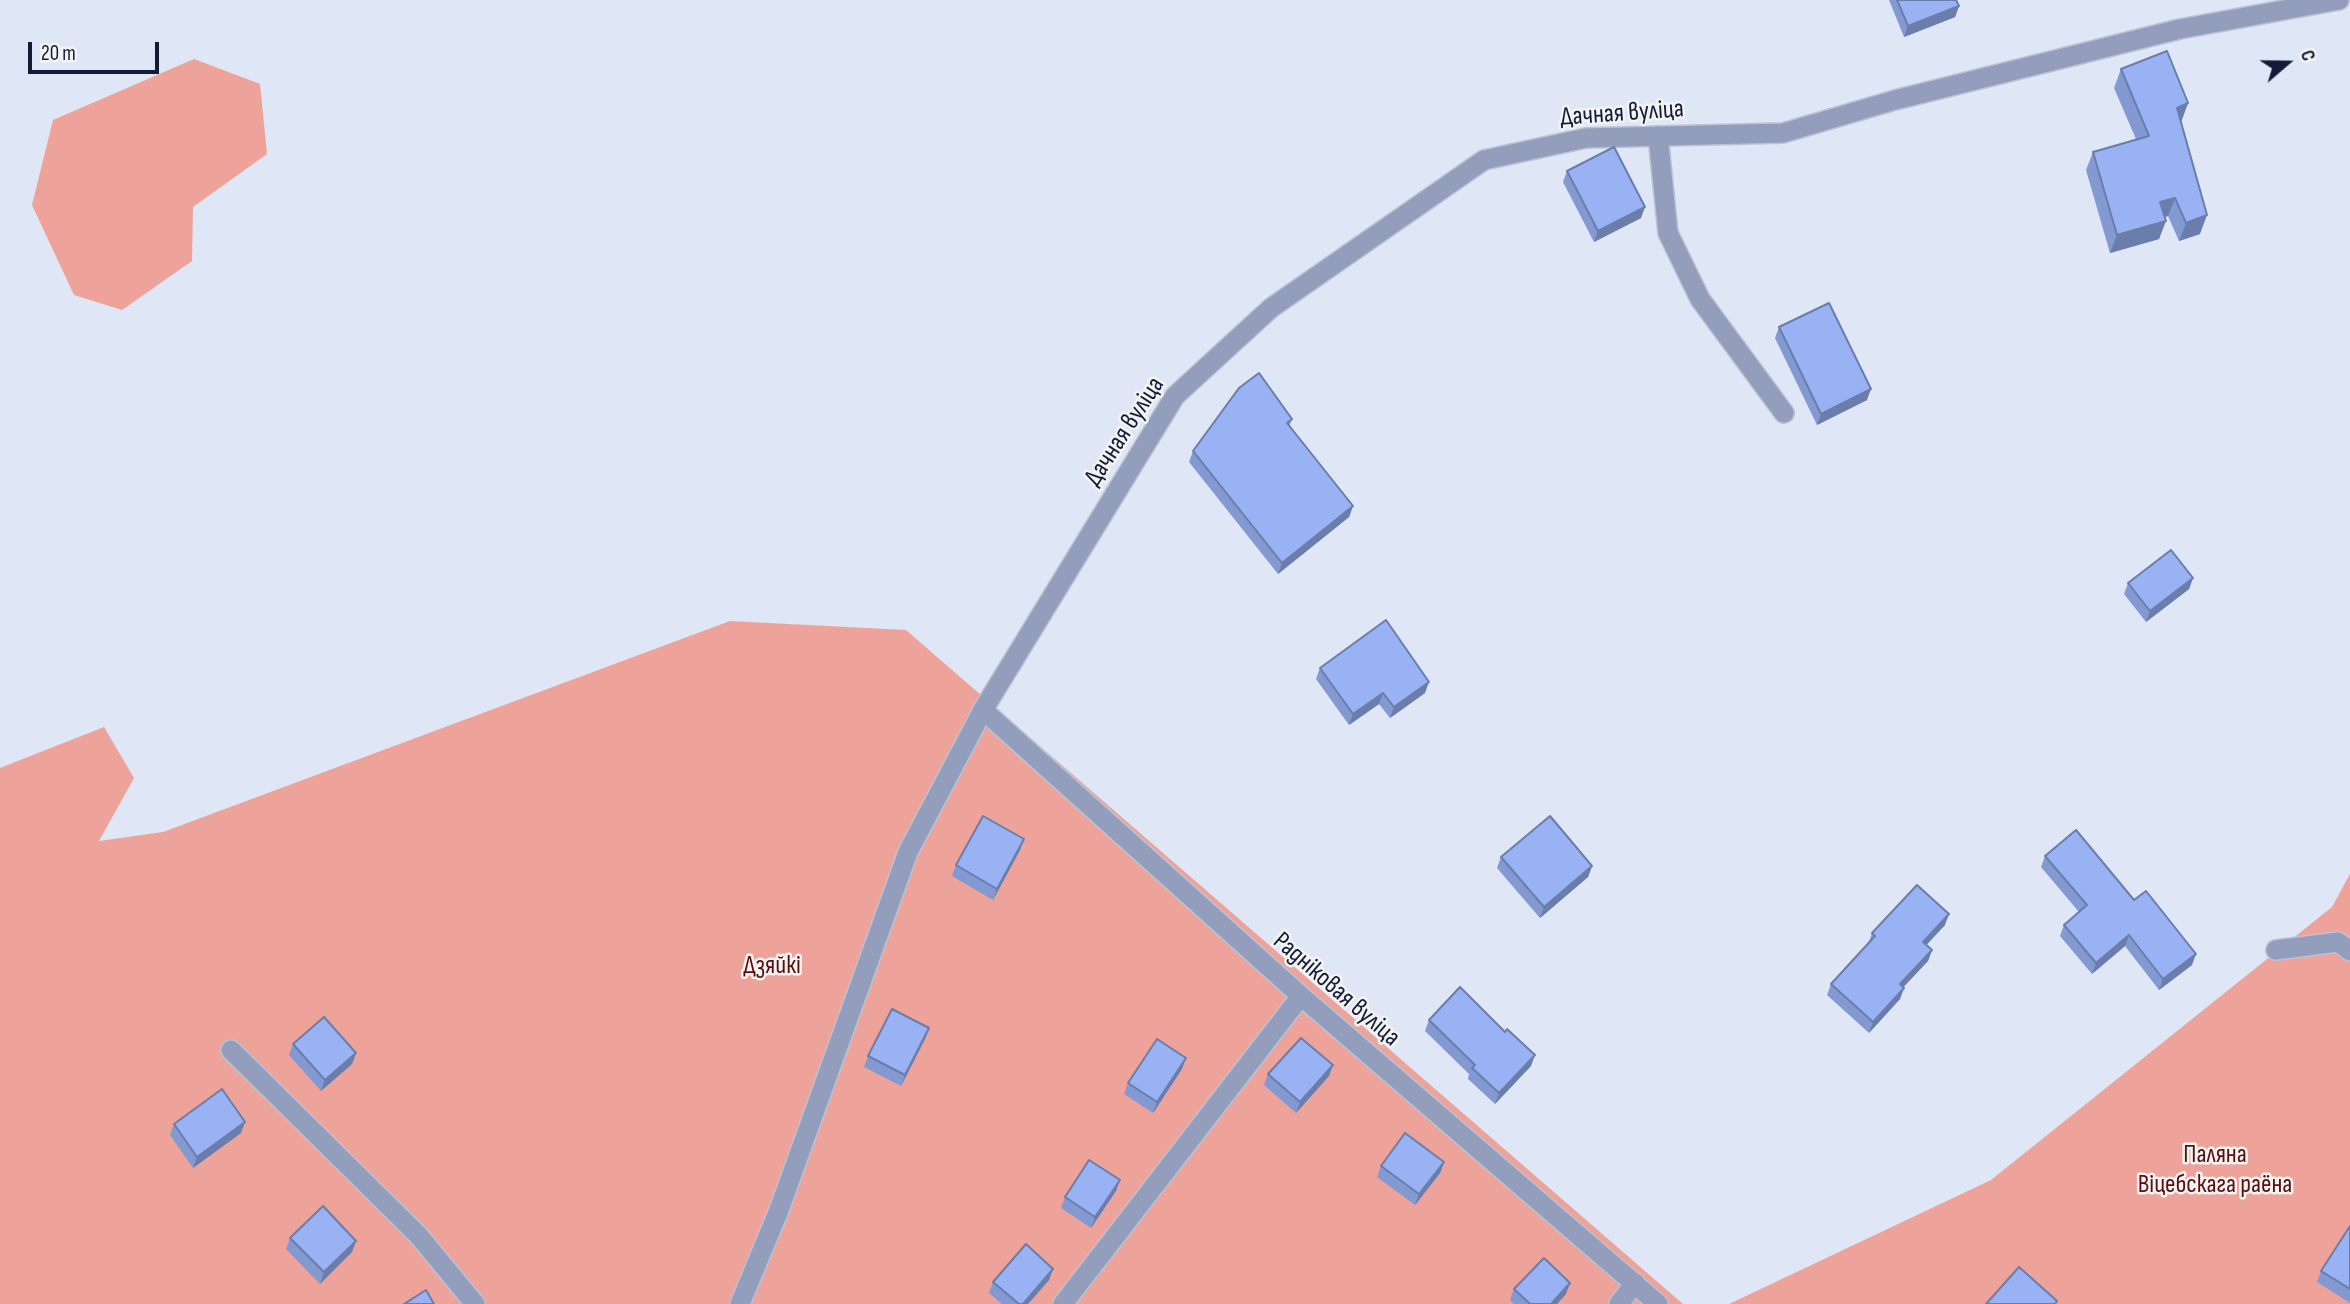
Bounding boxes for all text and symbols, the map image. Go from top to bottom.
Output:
scale bar [32,28,163,72]
north arrow [2252,28,2322,98]
text: 20 m [41,41,76,66]
text: С [2295,47,2320,64]
street label: Дачная вуліца [1559,94,1685,134]
street label: Дачная вуліца [1078,372,1172,492]
street label: Радніковая вуліца [1266,926,1406,1054]
park label: Дзяйкі [743,950,801,982]
park label: Паляна Віцебскага раёна [2138,1139,2292,1200]

